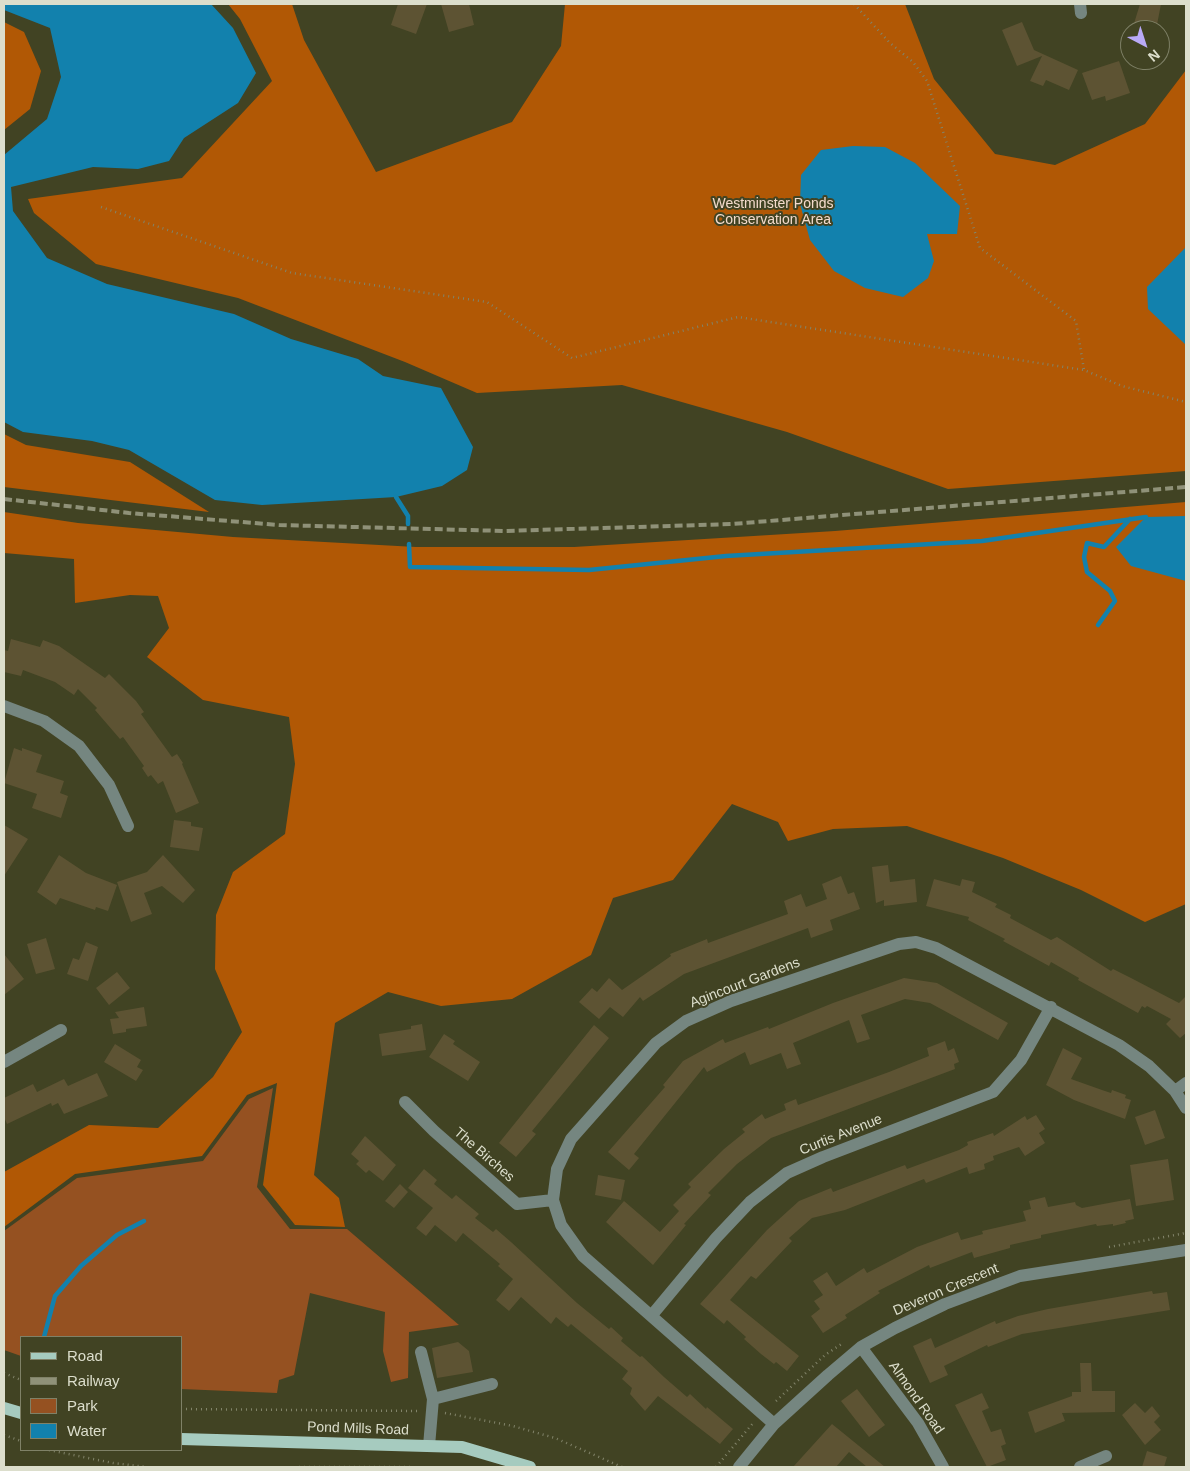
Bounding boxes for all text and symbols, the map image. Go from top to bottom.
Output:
north arrow [1120,20,1170,70]
text: N [1145,46,1163,65]
park label: Westminster Ponds Conservation Area [712,196,834,228]
street label: Agincourt Gardens [688,954,802,1012]
street label: Curtis Avenue [797,1111,885,1159]
street label: The Birches [450,1124,518,1186]
street label: Deveron Crescent [891,1260,1001,1320]
legend [20,1336,182,1451]
text: Road [67,1347,103,1364]
street label: Almond Road [885,1358,947,1438]
text: Railway [67,1372,120,1389]
text: Park [67,1397,98,1414]
street label: Pond Mills Road [307,1419,409,1439]
text: Water [67,1422,106,1439]

